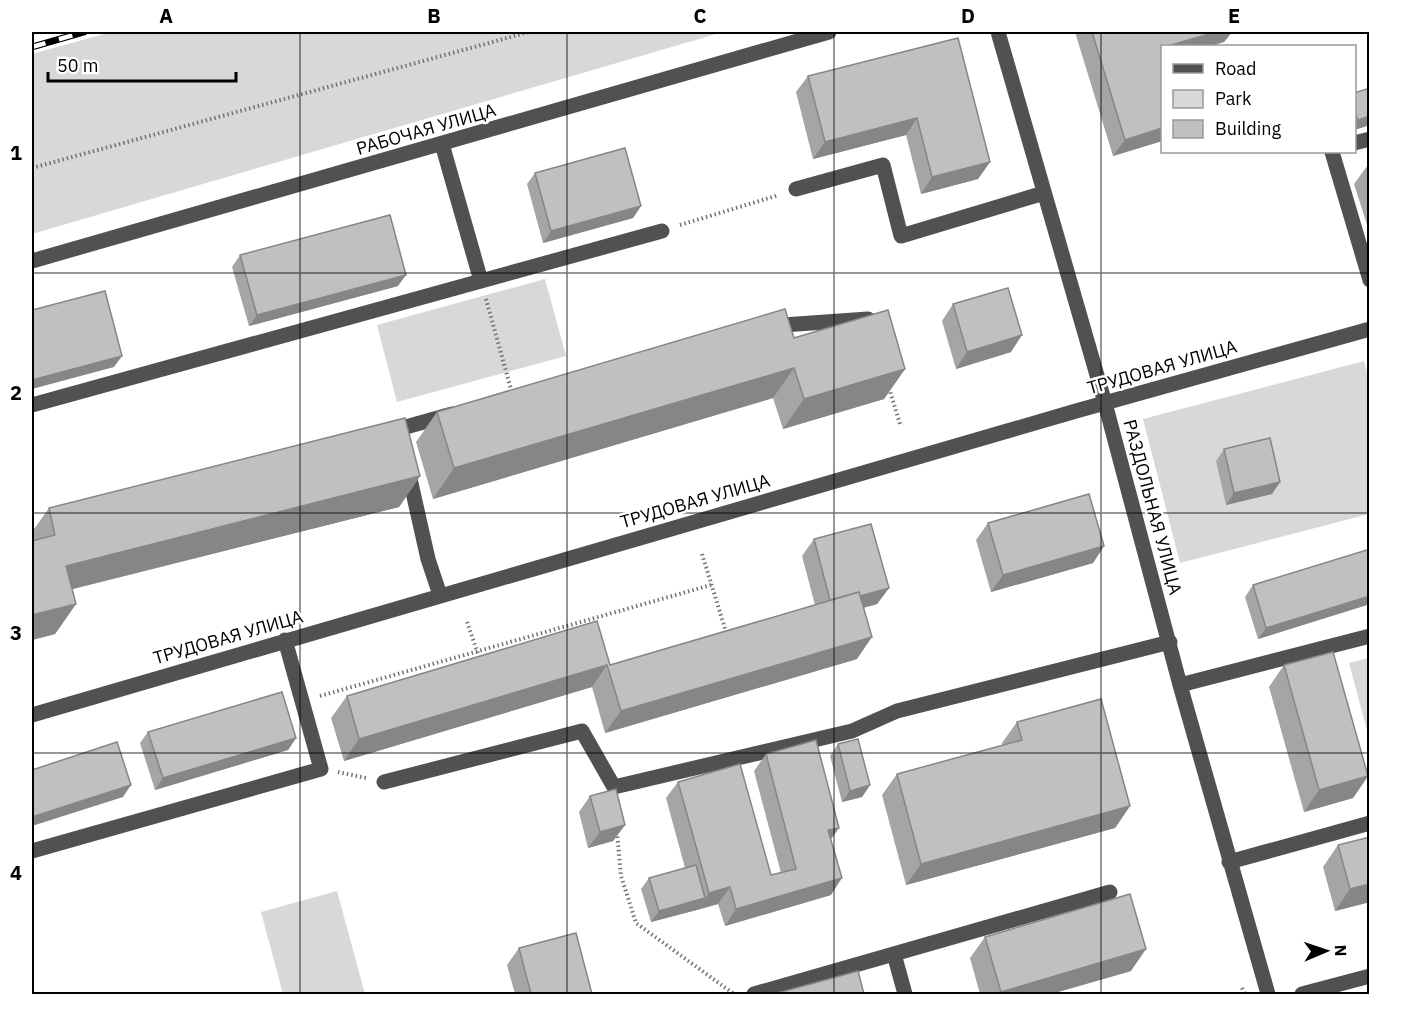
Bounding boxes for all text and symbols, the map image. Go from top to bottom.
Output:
text: A [159,2,173,29]
text: B [427,2,441,29]
text: C [693,2,707,29]
text: D [961,2,975,29]
text: E [1228,2,1240,29]
scale bar [48,45,236,83]
legend [1161,45,1356,153]
text: 50 m [57,54,99,77]
text: Road [1215,57,1256,80]
text: Park [1215,87,1252,110]
street label: РАБОЧАЯ УЛИЦА [353,98,499,160]
text: Building [1215,117,1282,140]
text: 1 [10,139,22,166]
street label: ТРУДОВАЯ УЛИЦА [1084,334,1240,399]
text: 2 [10,379,22,406]
street label: РАЗДОЛЬНАЯ УЛИЦА [1119,417,1188,598]
street label: ТРУДОВАЯ УЛИЦА [617,468,773,533]
street label: ТРУДОВАЯ УЛИЦА [150,604,306,669]
text: 3 [10,619,22,646]
text: 4 [10,859,22,886]
north arrow [1296,921,1356,981]
text: N [1331,944,1351,957]

